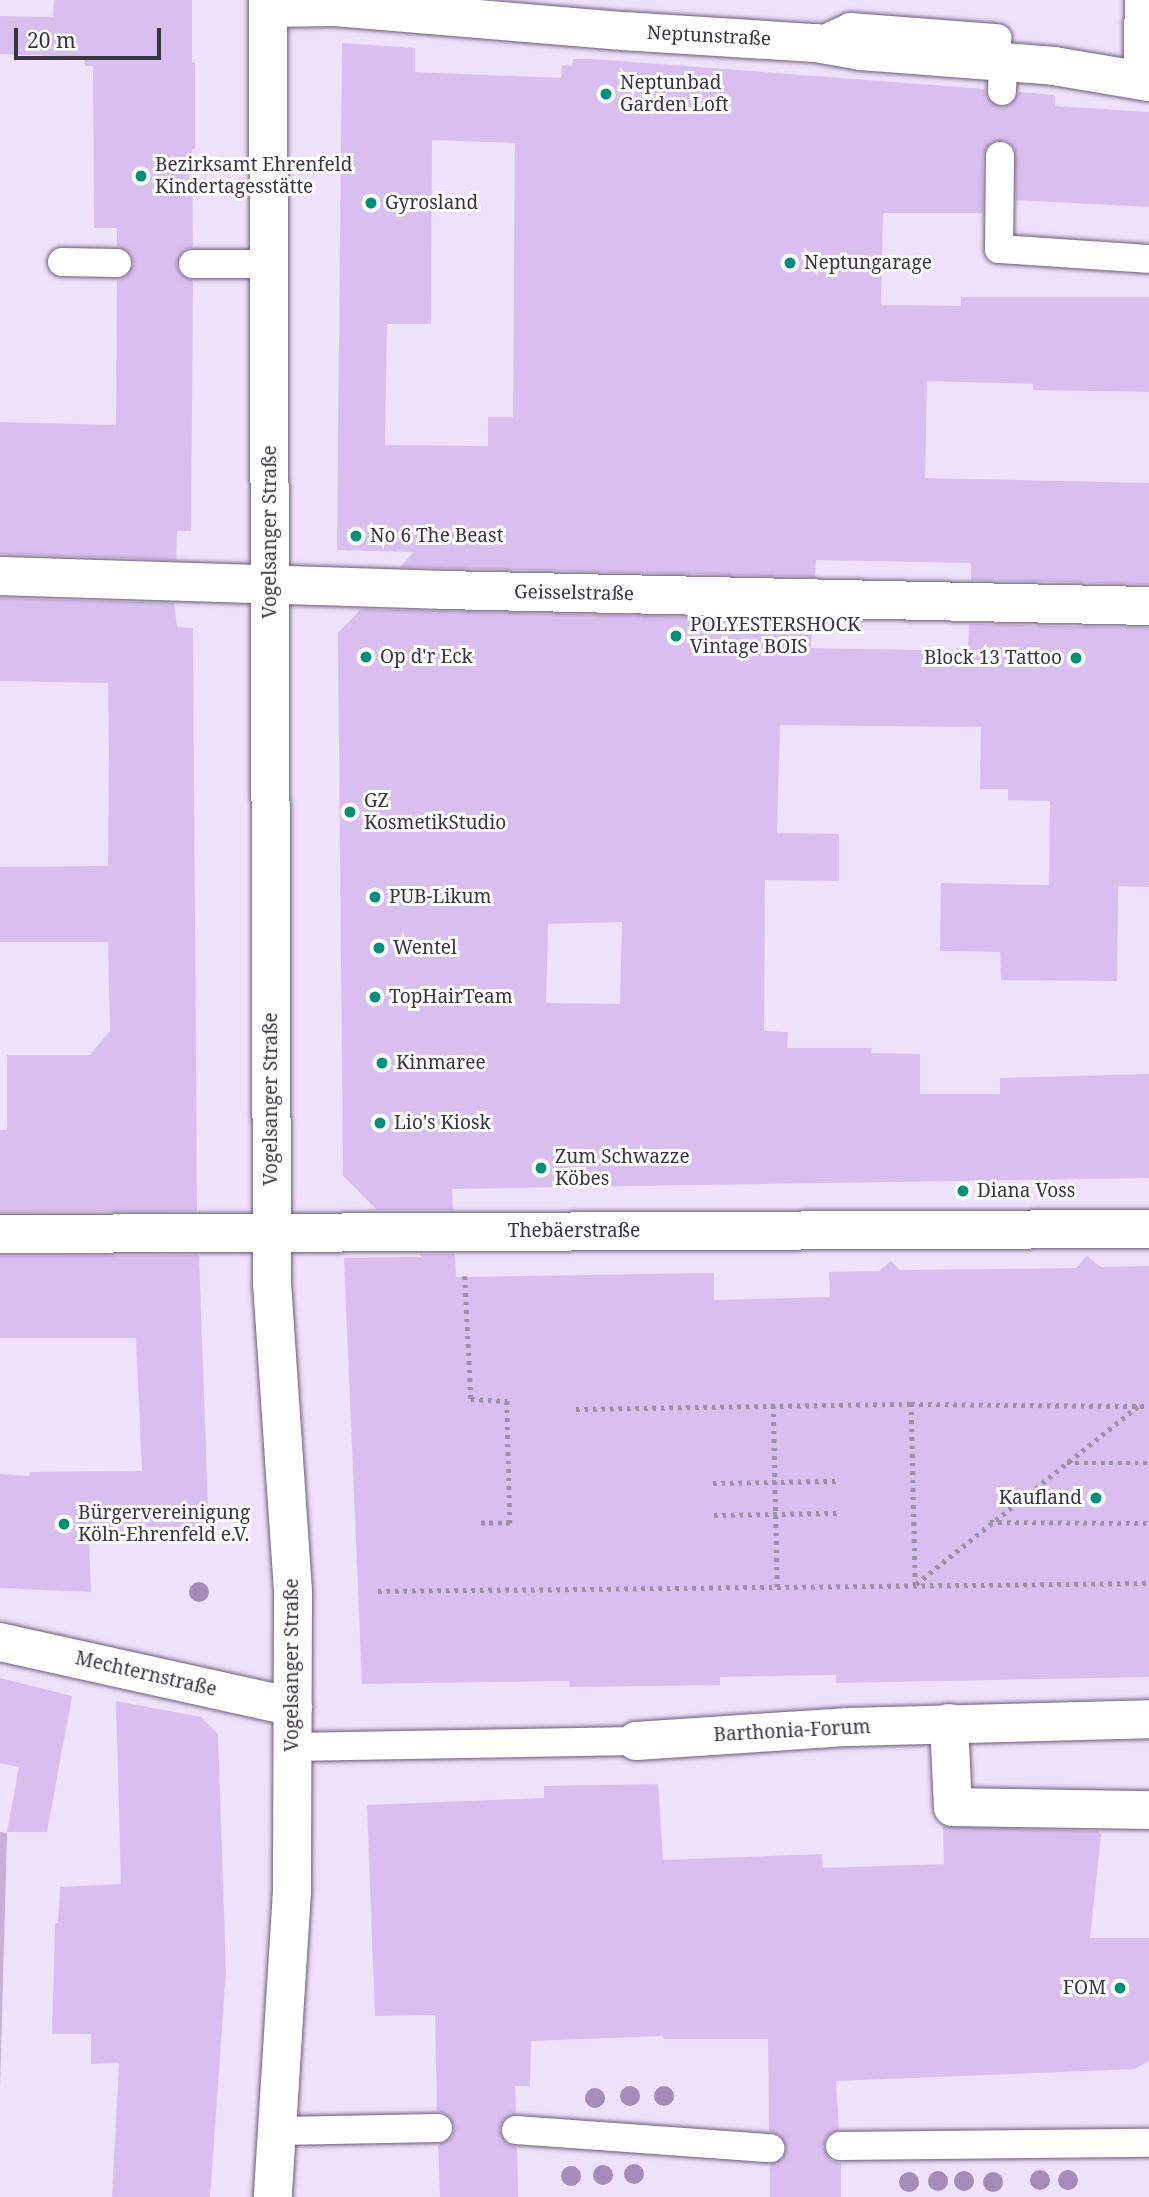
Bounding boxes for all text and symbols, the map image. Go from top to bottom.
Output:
scale bar [18,14,164,58]
street label: Neptunstraße [646,21,772,51]
text: 20 m [27,26,76,54]
place label: Neptunbad Garden Loft [620,72,729,116]
marker: Neptunbad Garden Loft [598,86,614,102]
place label: Bezirksamt Ehrenfeld Kindertagesstätte [155,154,352,198]
marker: Bezirksamt Ehrenfeld Kindertagesstätte [133,168,149,184]
place label: Gyrosland [385,192,478,214]
marker: Gyrosland [363,195,379,211]
place label: Neptungarage [804,252,932,274]
marker: Neptungarage [782,255,798,271]
street label: Vogelsanger Straße [259,445,281,619]
place label: No 6 The Beast [370,525,503,547]
marker: No 6 The Beast [348,528,364,544]
street label: Geisselstraße [514,581,634,605]
place label: POLYESTERSHOCK Vintage BOIS [690,614,860,658]
marker: POLYESTERSHOCK Vintage BOIS [668,628,684,644]
place label: Op d'r Eck [380,646,473,668]
place label: Block 13 Tattoo [924,647,1062,669]
marker: Op d'r Eck [358,649,374,665]
marker: Block 13 Tattoo [1068,650,1084,666]
place label: GZ KosmetikStudio [364,790,506,834]
marker: GZ KosmetikStudio [342,804,358,820]
place label: PUB-Likum [389,886,491,908]
marker: PUB-Likum [367,889,383,905]
place label: Wentel [393,937,457,959]
marker: Wentel [371,940,387,956]
place label: TopHairTeam [389,986,513,1008]
marker: TopHairTeam [367,989,383,1005]
street label: Vogelsanger Straße [260,1012,282,1186]
place label: Kinmaree [396,1052,486,1074]
marker: Kinmaree [374,1055,390,1071]
place label: Lio's Kiosk [394,1112,491,1134]
marker: Lio's Kiosk [372,1115,388,1131]
place label: Zum Schwazze Köbes [555,1146,690,1190]
marker: Zum Schwazze Köbes [533,1160,549,1176]
place label: Diana Voss [977,1180,1075,1202]
marker: Diana Voss [955,1183,971,1199]
street label: Thebäerstraße [508,1220,640,1242]
place label: Kaufland [999,1487,1082,1509]
marker: Kaufland [1088,1490,1104,1506]
place label: Bürgervereinigung Köln-Ehrenfeld e.V. [78,1502,250,1546]
marker: Bürgervereinigung Köln-Ehrenfeld e.V. [56,1516,72,1532]
street label: Vogelsanger Straße [281,1578,303,1752]
street label: Mechternstraße [73,1647,219,1701]
street label: Barthonia-Forum [713,1716,871,1746]
place label: FOM [1063,1977,1106,1999]
marker: FOM [1112,1980,1128,1996]

